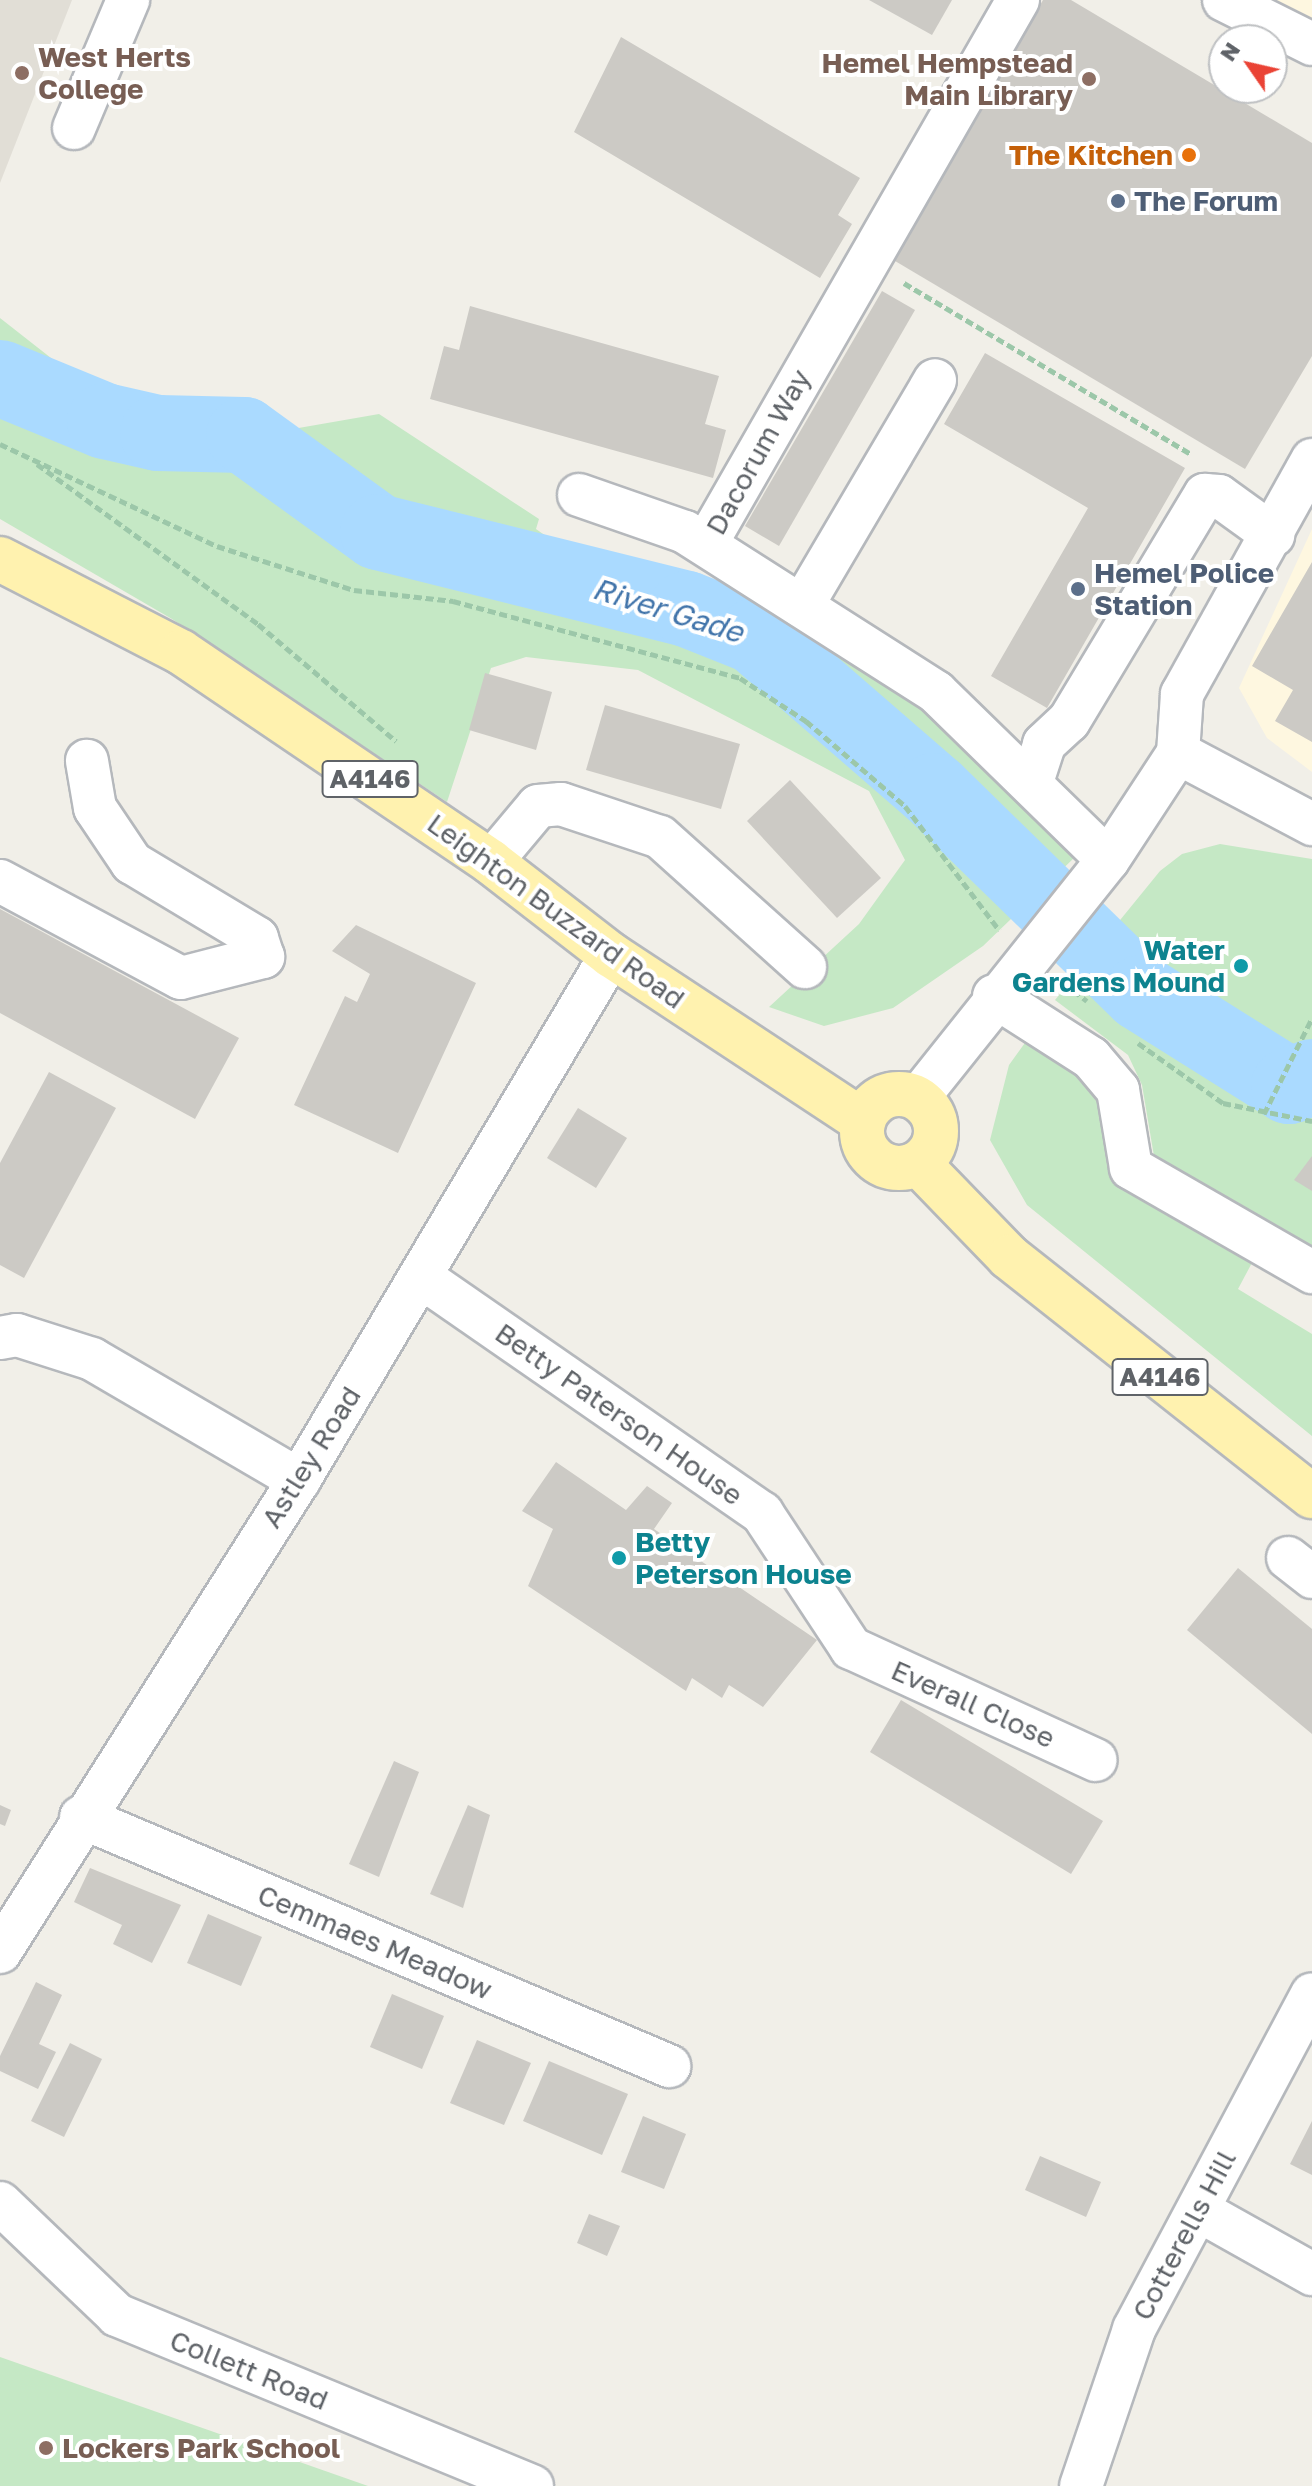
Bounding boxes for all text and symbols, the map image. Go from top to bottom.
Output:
north arrow [1208,24,1288,104]
text: N [1213,37,1245,66]
place label: West Herts College [38,40,191,106]
place label: Hemel Hempstead Main Library [822,46,1073,112]
marker: West Herts College [13,64,31,82]
marker: Hemel Hempstead Main Library [1080,70,1098,88]
place label: The Kitchen [1009,138,1173,172]
marker: The Kitchen [1180,146,1198,164]
place label: The Forum [1134,184,1278,218]
marker: The Forum [1109,192,1127,210]
street label: Dacorum Way [699,363,817,541]
place label: Hemel Police Station [1094,556,1274,622]
water label: River Gade [589,570,747,650]
marker: Hemel Police Station [1069,580,1087,598]
road number: A4146 [320,757,420,801]
street label: Leighton Buzzard Road [421,806,691,1016]
place label: Water Gardens Mound [1012,933,1225,999]
marker: Water Gardens Mound [1232,957,1250,975]
street label: Betty Paterson House [489,1316,749,1512]
road number: A4146 [1110,1355,1210,1399]
street label: Astley Road [254,1380,368,1534]
place label: Betty Peterson House [635,1525,852,1591]
marker: Betty Peterson House [610,1549,628,1567]
street label: Everall Close [886,1653,1060,1755]
street label: Cemmaes Meadow [253,1877,497,2007]
street label: Cotterells Hill [1125,2144,1243,2326]
street label: Collett Road [165,2323,333,2417]
place label: Lockers Park School [62,2431,340,2465]
marker: Lockers Park School [37,2439,55,2457]

